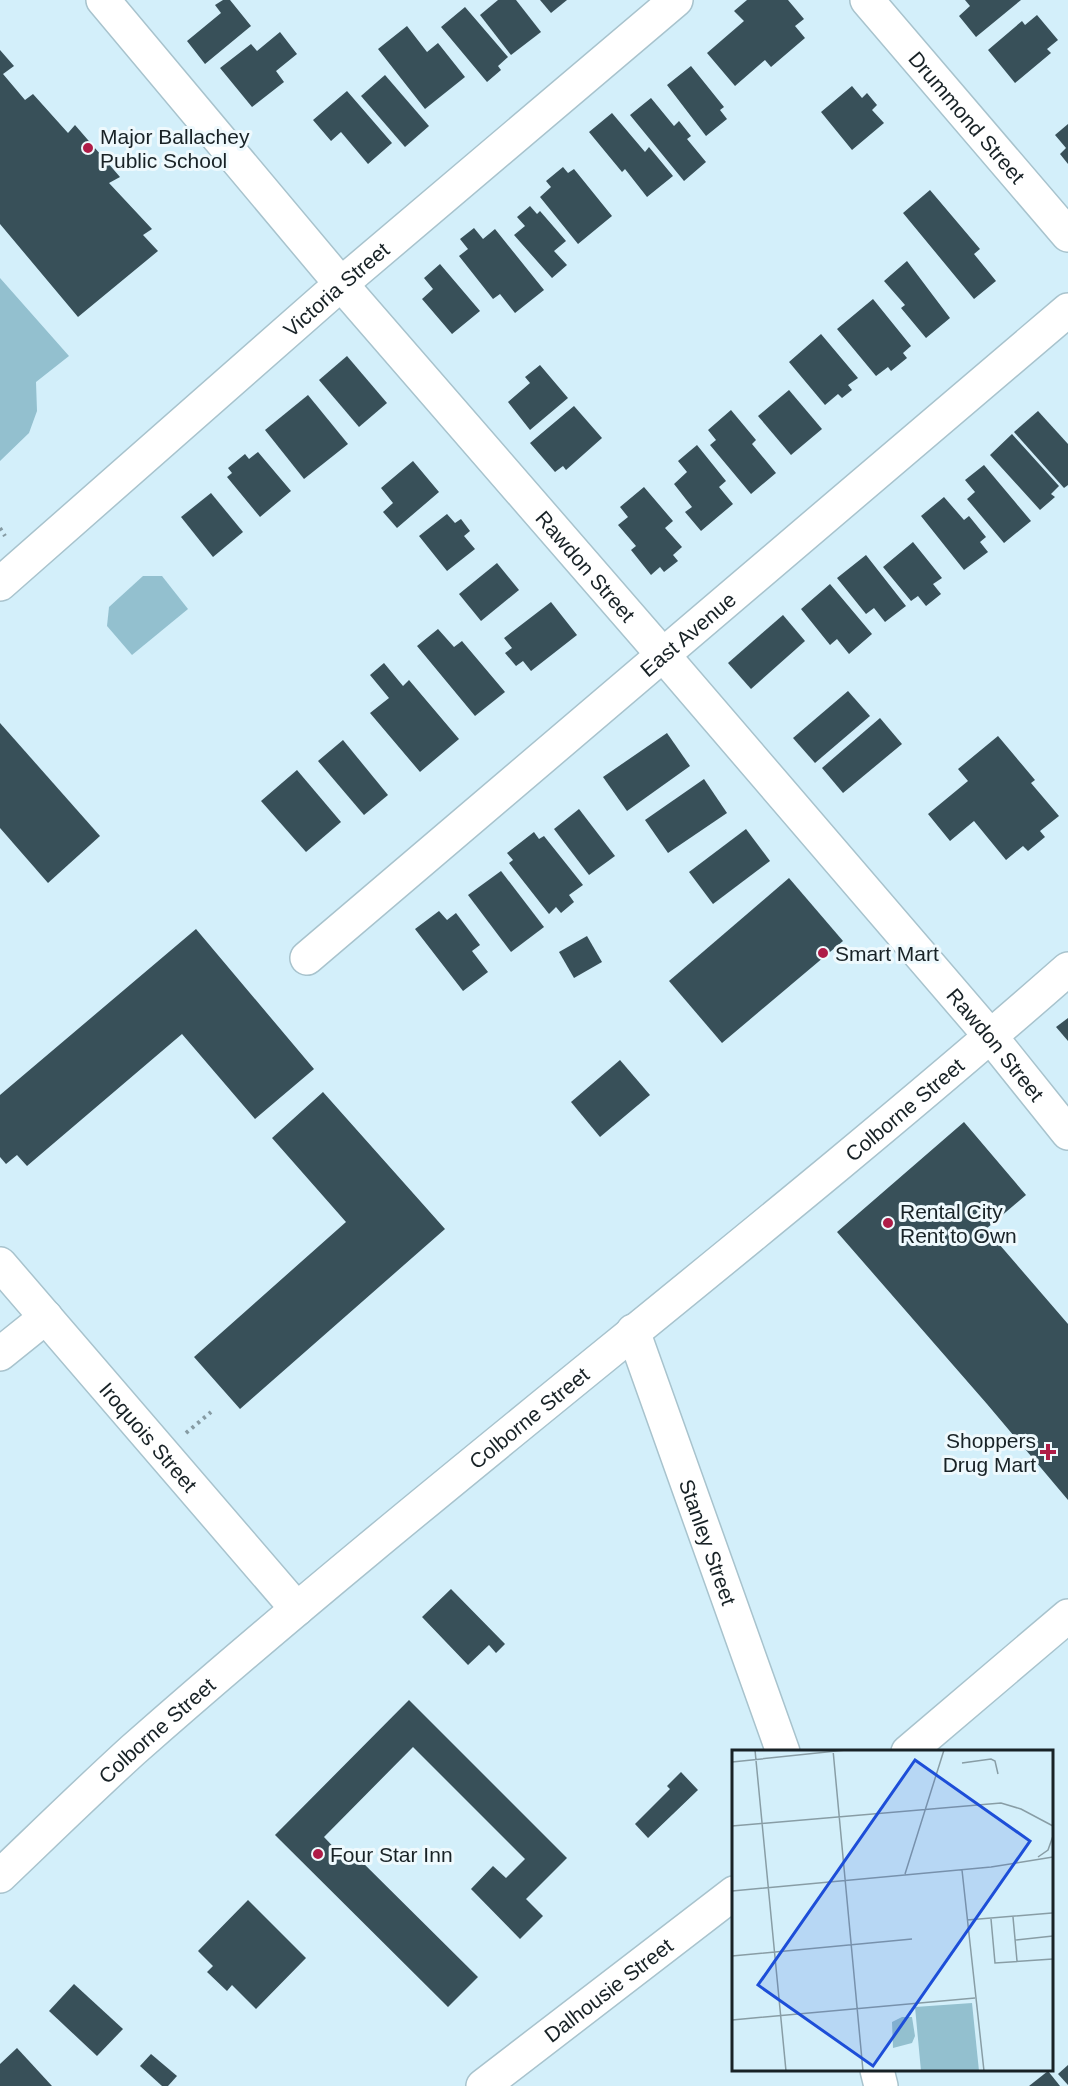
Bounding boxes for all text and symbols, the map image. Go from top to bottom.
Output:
street label: Drummond Street [904,47,1030,188]
place label: Major Ballachey Public School [100,125,250,172]
marker: Major Ballachey Public School [81,141,95,155]
street label: Victoria Street [279,237,393,341]
street label: Rawdon Street [532,506,640,626]
street label: East Avenue [635,587,740,681]
place label: Smart Mart [835,942,939,965]
marker: Smart Mart [816,946,830,960]
street label: Rawdon Street [943,983,1049,1105]
street label: Colborne Street [841,1053,968,1165]
place label: Rental City Rent to Own [900,1200,1017,1247]
marker: Rental City Rent to Own [881,1216,895,1230]
street label: Colborne Street [464,1362,593,1473]
street label: Iroquois Street [95,1377,202,1496]
place label: Shoppers Drug Mart [943,1429,1036,1476]
marker: Shoppers Drug Mart [1041,1445,1055,1459]
street label: Stanley Street [675,1476,741,1608]
street label: Colborne Street [94,1673,219,1787]
inset map [732,1750,1053,2071]
place label: Four Star Inn [330,1843,453,1866]
marker: Four Star Inn [311,1847,325,1861]
street label: Dalhousie Street [540,1933,677,2046]

